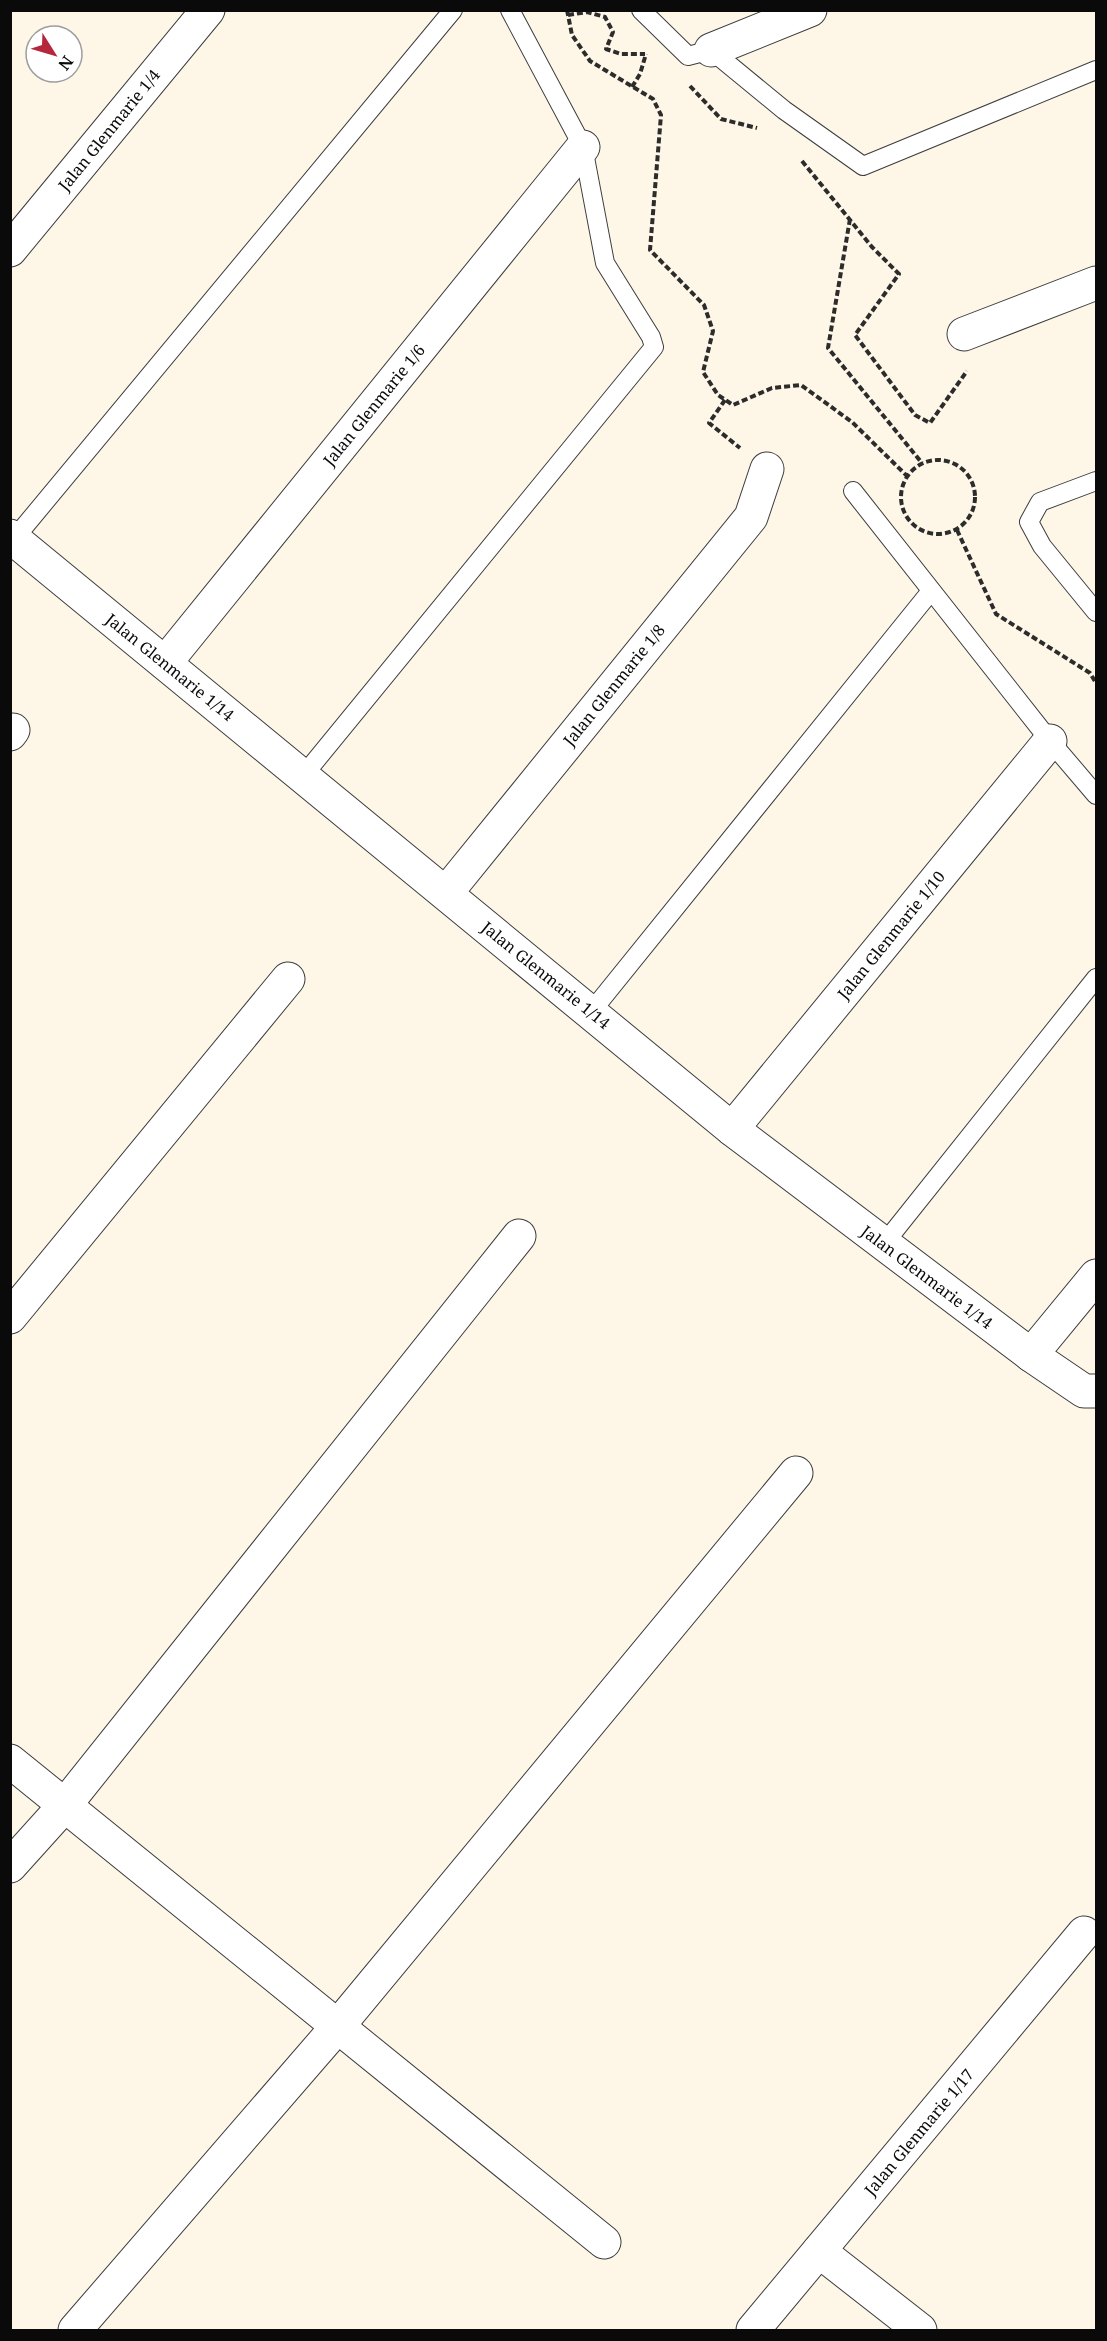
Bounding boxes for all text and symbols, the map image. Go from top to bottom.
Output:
north arrow [24,24,84,84]
text: N [53,51,79,75]
street label: Jalan Glenmarie 1/4 [52,65,165,196]
street label: Jalan Glenmarie 1/6 [317,340,430,471]
street label: Jalan Glenmarie 1/14 [100,608,239,726]
street label: Jalan Glenmarie 1/8 [557,620,670,751]
street label: Jalan Glenmarie 1/10 [832,866,950,1005]
street label: Jalan Glenmarie 1/14 [476,916,615,1034]
street label: Jalan Glenmarie 1/14 [856,1220,997,1334]
street label: Jalan Glenmarie 1/17 [859,2064,979,2201]

